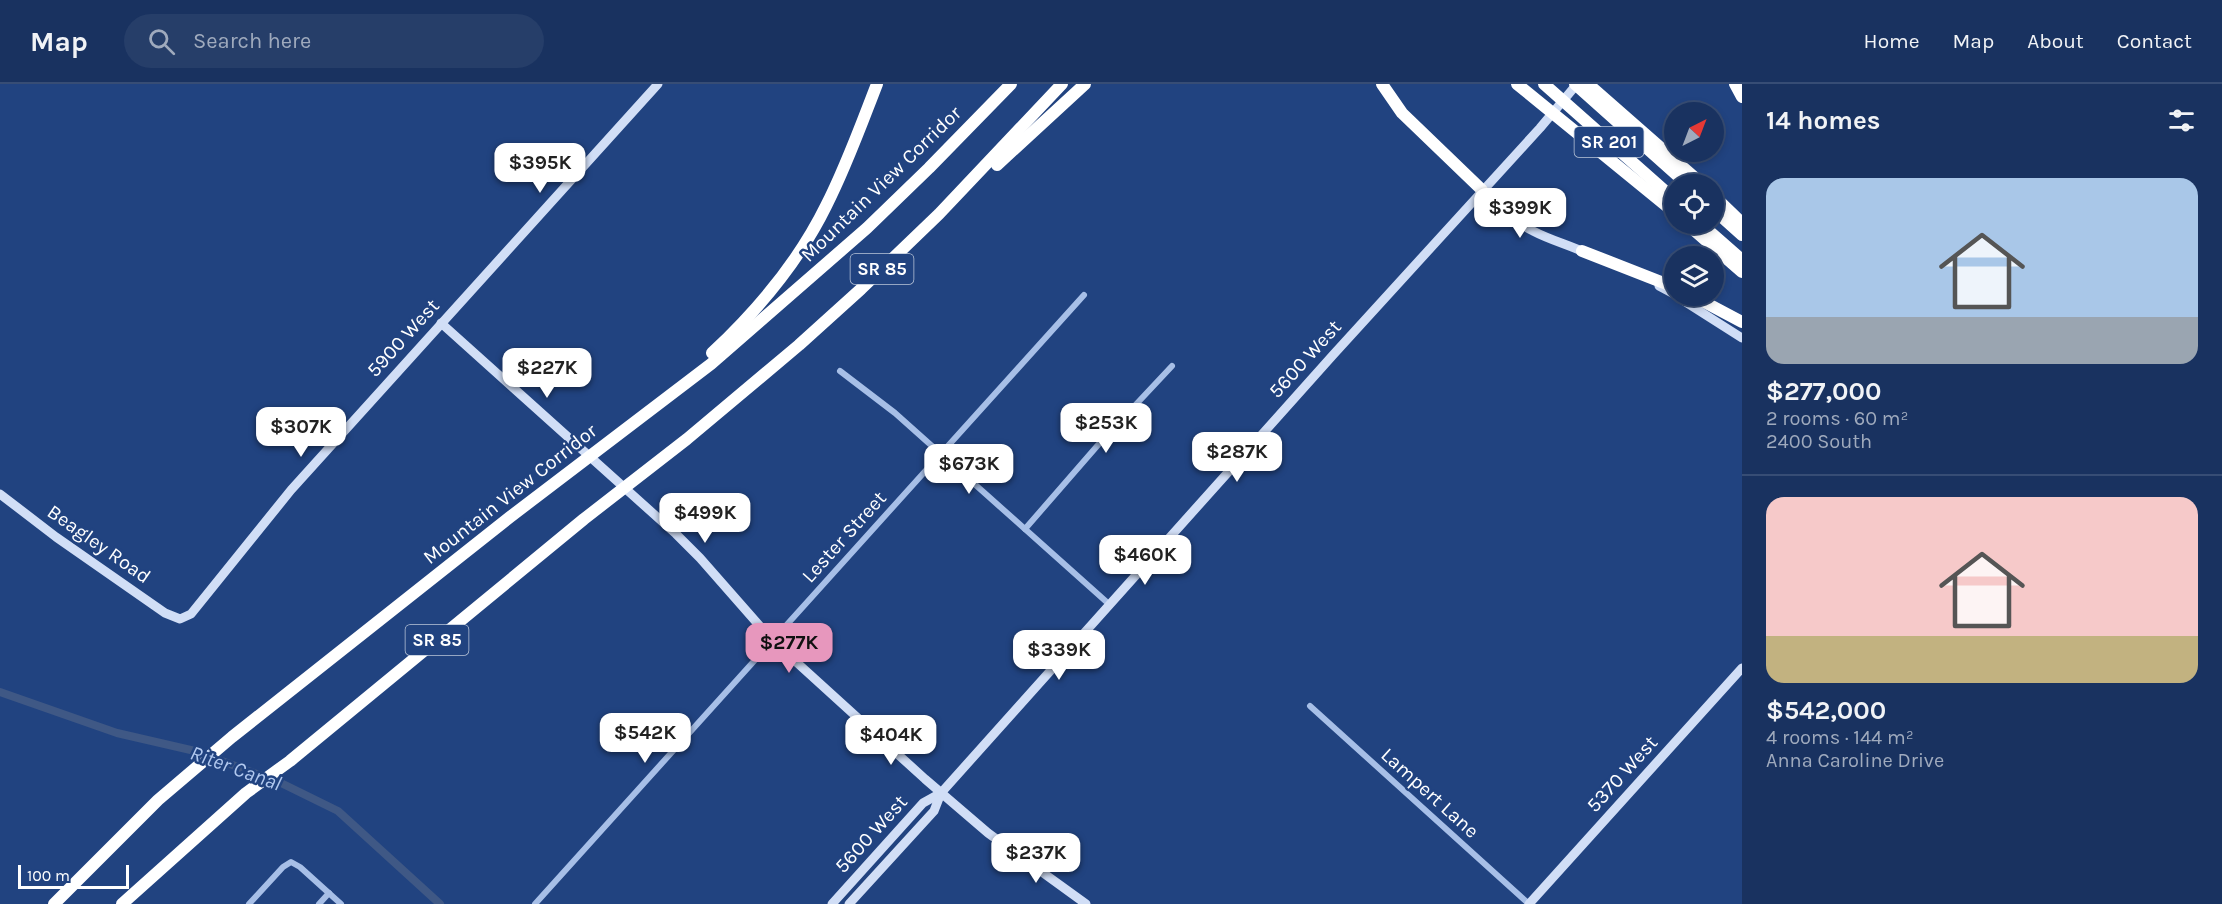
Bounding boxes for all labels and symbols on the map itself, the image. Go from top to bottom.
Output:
street label: Mountain View Corridor [796,101,966,266]
north arrow [1664,102,1724,162]
road number: SR 201 [1574,127,1644,157]
pin: $395K [498,143,582,194]
pin: $399K [1478,188,1562,239]
road number: SR 85 [850,254,914,284]
street label: 5900 West [362,294,444,382]
street label: 5600 West [1264,315,1346,403]
pin: $227K [505,348,589,399]
pin: $253K [1064,403,1148,454]
pin: $307K [259,407,343,458]
street label: Mountain View Corridor [419,419,602,569]
pin: $287K [1195,432,1279,483]
pin: $673K [927,444,1011,495]
street label: Lester Street [797,486,891,587]
pin: $499K [663,493,747,544]
street label: Beagley Road [43,500,155,588]
pin: $460K [1103,535,1187,586]
pin: $277K [747,623,831,674]
road number: SR 85 [406,625,468,655]
pin: $339K [1017,630,1101,681]
pin: $542K [603,713,687,764]
pin: $404K [849,715,933,766]
street label: 5370 West [1582,731,1663,817]
water label: Riter Canal [187,740,285,796]
street label: Lampert Lane [1377,743,1483,843]
street label: 5600 West [830,790,912,878]
pin: $237K [994,833,1078,884]
scale bar [18,862,129,890]

